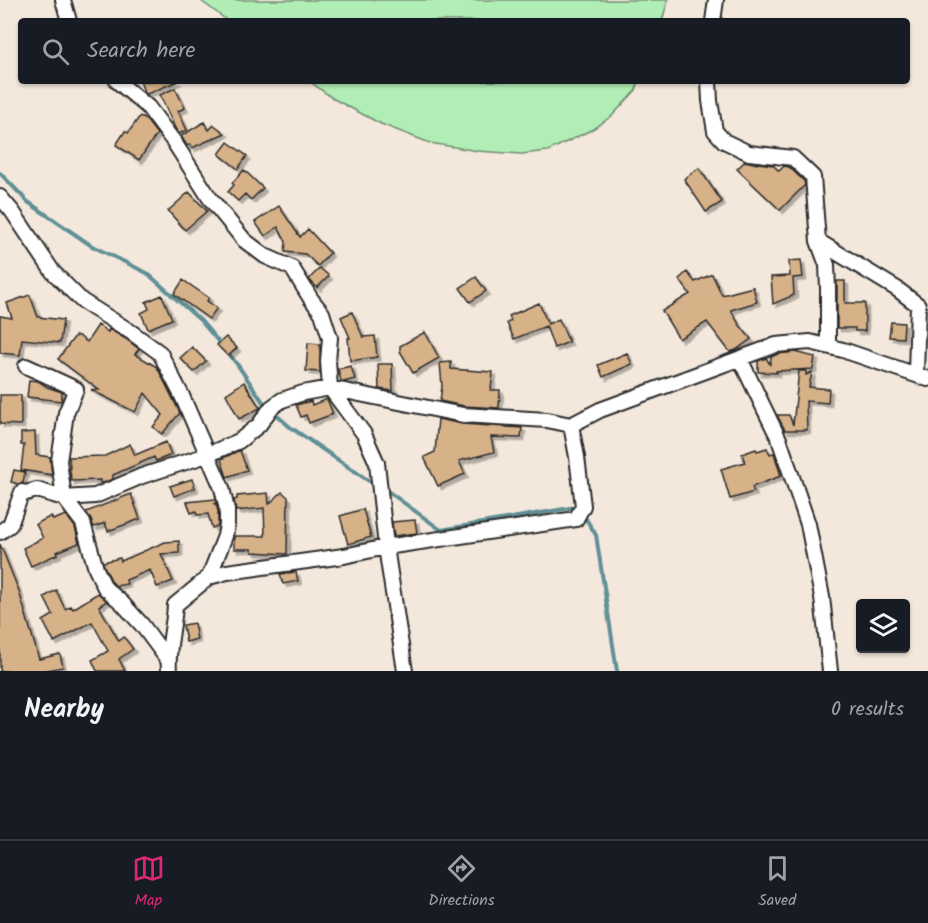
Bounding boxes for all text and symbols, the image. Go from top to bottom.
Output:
search box [18,18,910,84]
text: Search here [87,34,195,69]
icon: search [39,35,72,68]
map controls [856,599,910,653]
button: layers [856,599,910,653]
text: Nearby [24,689,104,731]
text: 0 results [831,694,904,726]
tab: Map [132,852,165,913]
tab: Directions [428,852,495,913]
tab: Saved [758,852,796,913]

